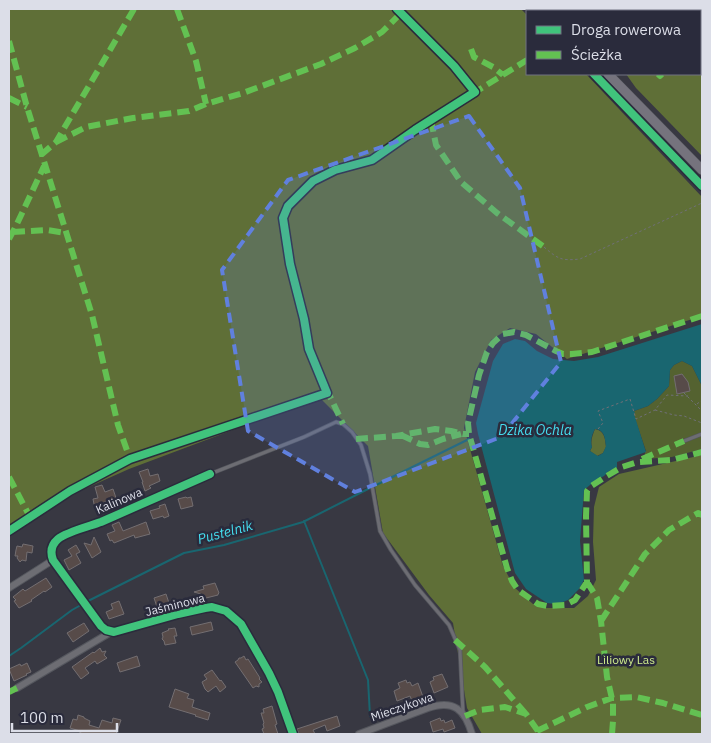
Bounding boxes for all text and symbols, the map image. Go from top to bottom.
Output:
legend [526,10,701,75]
text: Droga rowerowa [571,20,681,39]
text: Ścieżka [571,45,622,64]
water label: Dzika Ochla [498,421,572,439]
street label: Kalinowa [93,484,145,517]
water label: Pustelnik [195,516,255,548]
street label: Jaśminowa [144,590,207,619]
park label: Liliowy Las [597,652,655,667]
street label: Mieczykowa [369,689,436,724]
scale bar [12,700,118,732]
text: 100 m [20,708,64,727]

